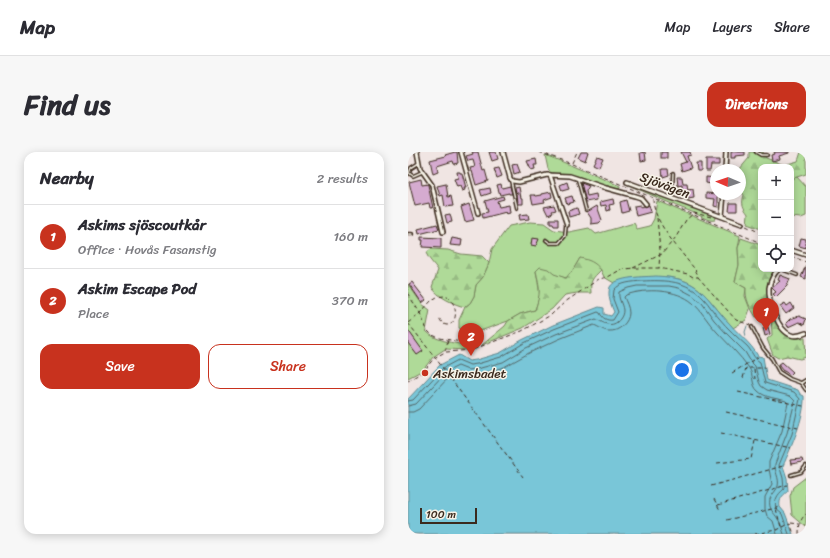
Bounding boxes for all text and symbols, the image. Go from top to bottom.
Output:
text: Map [20,11,55,44]
text: Map [665,15,690,40]
text: Layers [712,15,752,40]
text: Share [774,15,810,40]
text: Find us [24,80,111,129]
button: Directions [707,82,806,127]
text: Nearby [40,163,94,193]
north arrow [710,164,746,200]
map controls [758,164,794,272]
button: + [758,164,794,200]
street label: Sjövägen [637,165,693,205]
text: 2 results [317,167,368,190]
button: − [758,200,794,236]
text: Askims sjöscoutkår [78,212,206,238]
text: 1 [50,225,56,248]
text: 160 m [333,225,368,248]
button: locate [758,236,794,272]
text: Office · Hovås Fasanstig [78,238,217,261]
text: Askim Escape Pod [78,276,196,302]
text: 2 [49,289,57,312]
text: 370 m [332,289,368,312]
pin: 1 [753,298,779,331]
text: Place [78,302,109,325]
pin: 2 [458,323,484,356]
button: Save [40,344,200,389]
button: Share [208,344,368,389]
your location [672,360,692,380]
place label: Askimsbadet [432,362,507,385]
marker: Askimsbadet [420,368,430,378]
text: 100 m [426,505,456,524]
scale bar [420,506,477,525]

